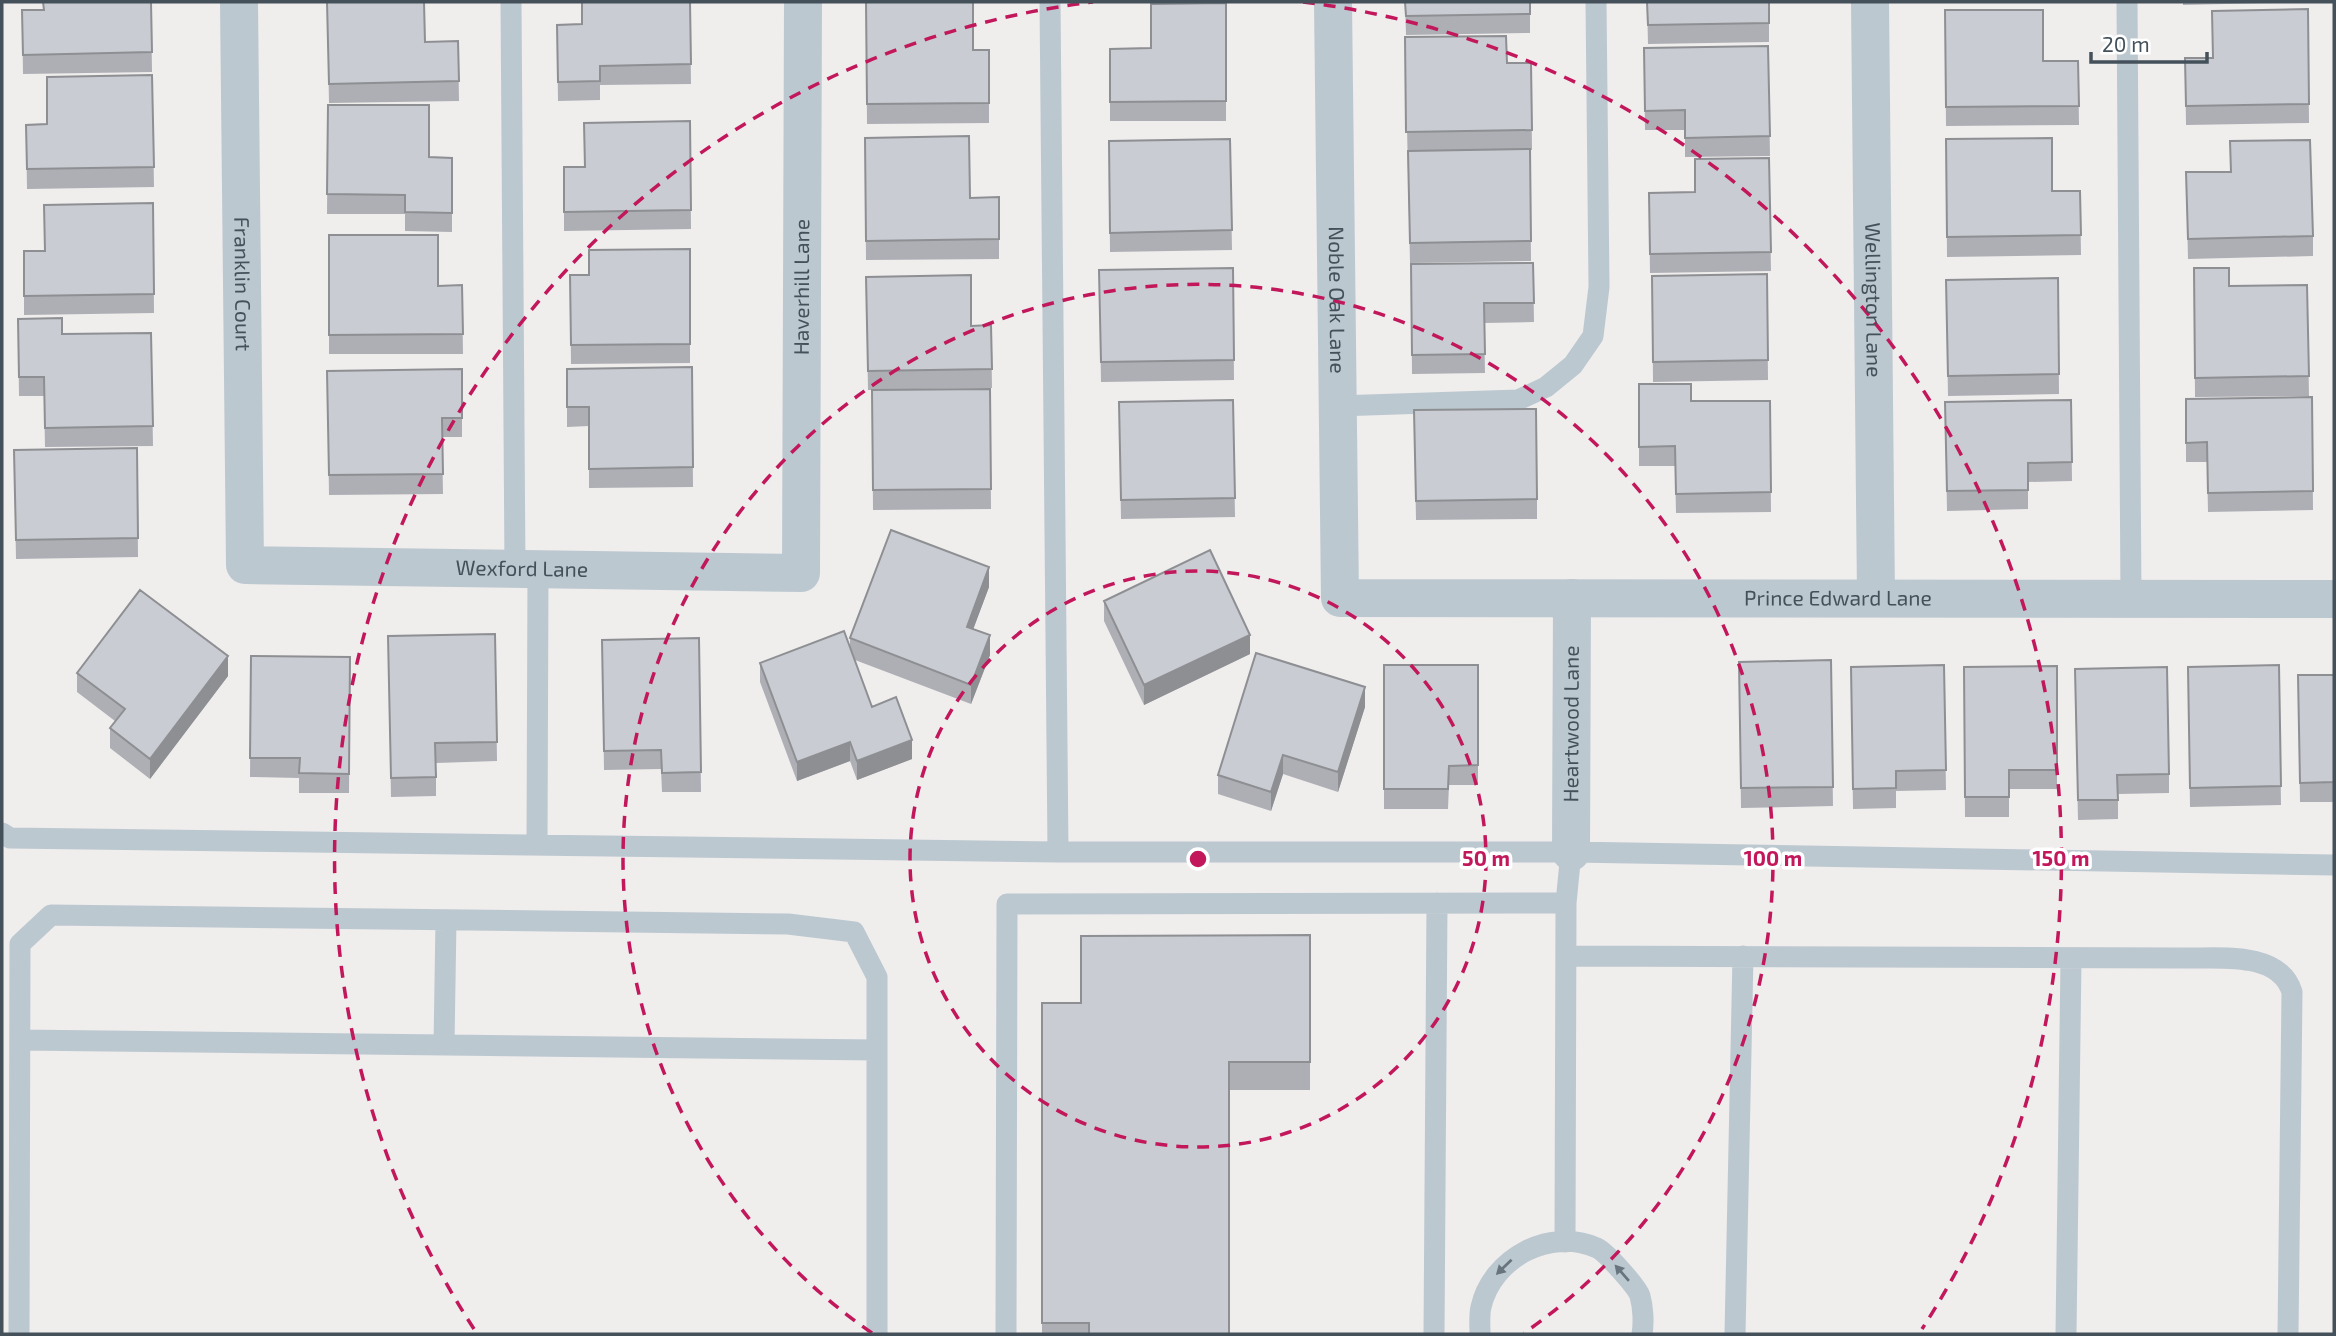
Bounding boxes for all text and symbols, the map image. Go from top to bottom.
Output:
scale bar [2091,21,2206,65]
text: 20 m [2102,31,2150,56]
street label: Franklin Court [230,217,257,351]
street label: Haverhill Lane [788,219,813,355]
street label: Wellington Lane [1861,222,1888,378]
street label: Noble Oak Lane [1325,226,1351,374]
street label: Wexford Lane [456,554,588,581]
street label: Prince Edward Lane [1744,584,1932,610]
street label: Heartwood Lane [1557,645,1583,803]
text: 50 m [1462,845,1510,870]
text: 100 m [1744,845,1802,870]
text: 150 m [2033,845,2089,870]
centre of rings [1186,847,1210,871]
one-way arrow [1496,1259,1513,1275]
one-way arrow [1614,1264,1630,1282]

